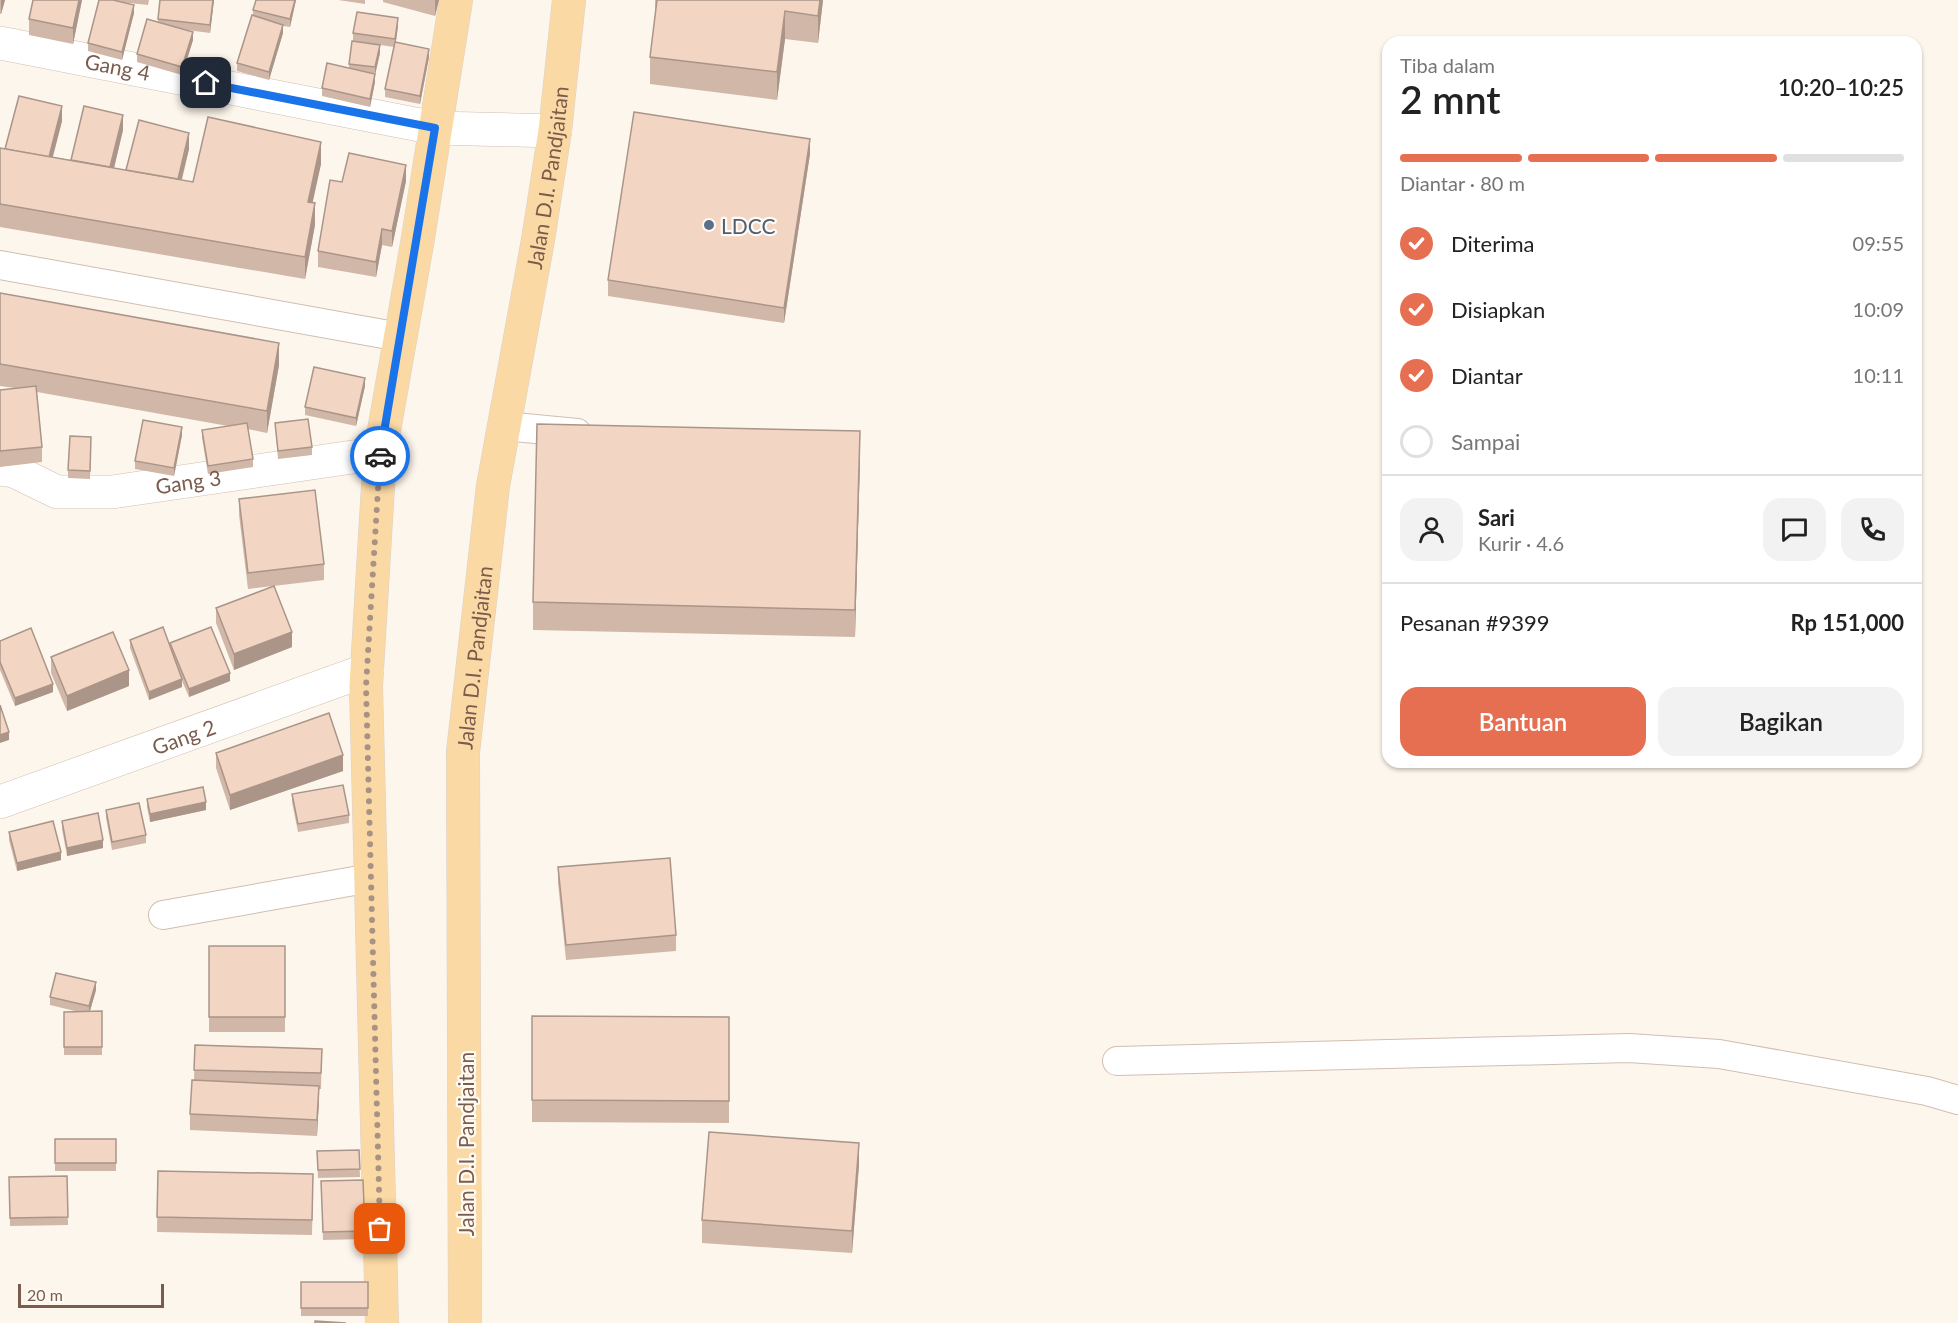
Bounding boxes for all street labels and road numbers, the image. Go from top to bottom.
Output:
street label: Gang 4 [83,47,153,85]
street label: Jalan D.I. Pandjaitan [520,85,572,271]
street label: Gang 3 [154,464,223,498]
street label: Jalan D.I. Pandjaitan [451,565,496,751]
street label: Gang 2 [148,713,219,759]
street label: Jalan D.I. Pandjaitan [453,1052,478,1236]

